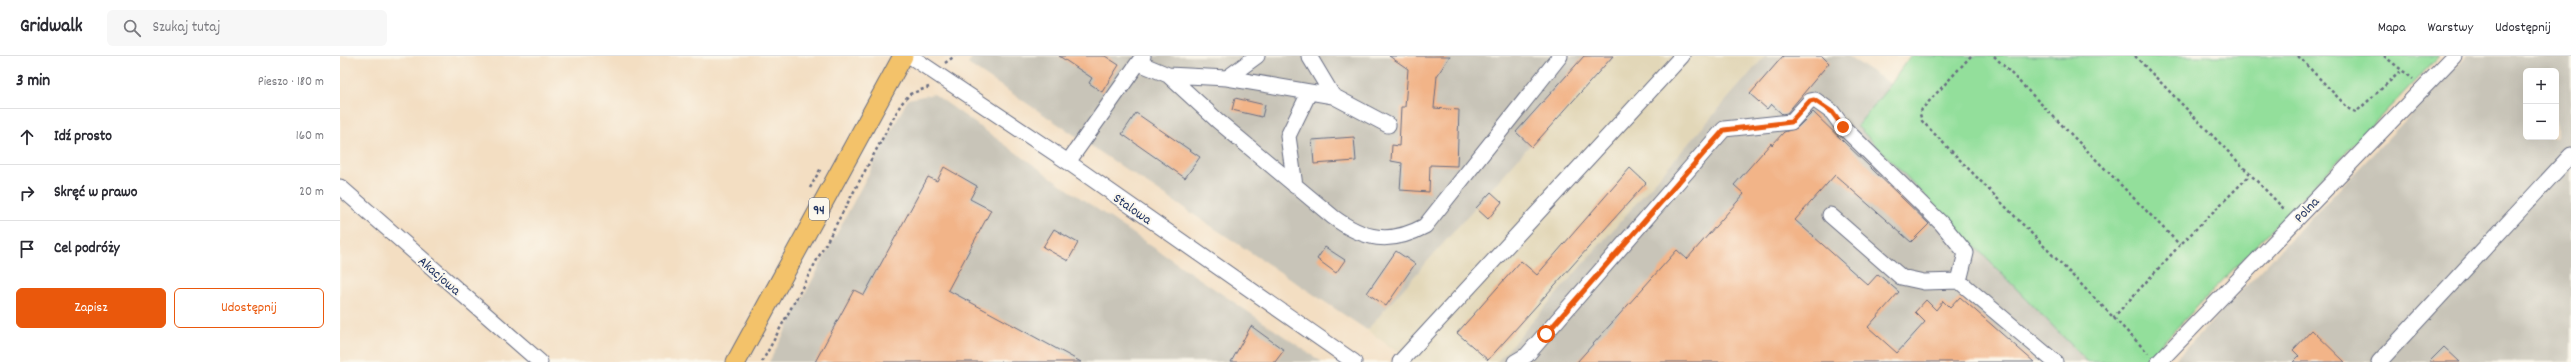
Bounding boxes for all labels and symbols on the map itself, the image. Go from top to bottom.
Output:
route end [1834,118,1852,136]
street label: Stalowa [1108,189,1156,230]
street label: Polna [2290,193,2325,228]
road number: 94 [809,198,829,220]
street label: Akacjowa [413,252,465,301]
route start [1537,325,1555,343]

